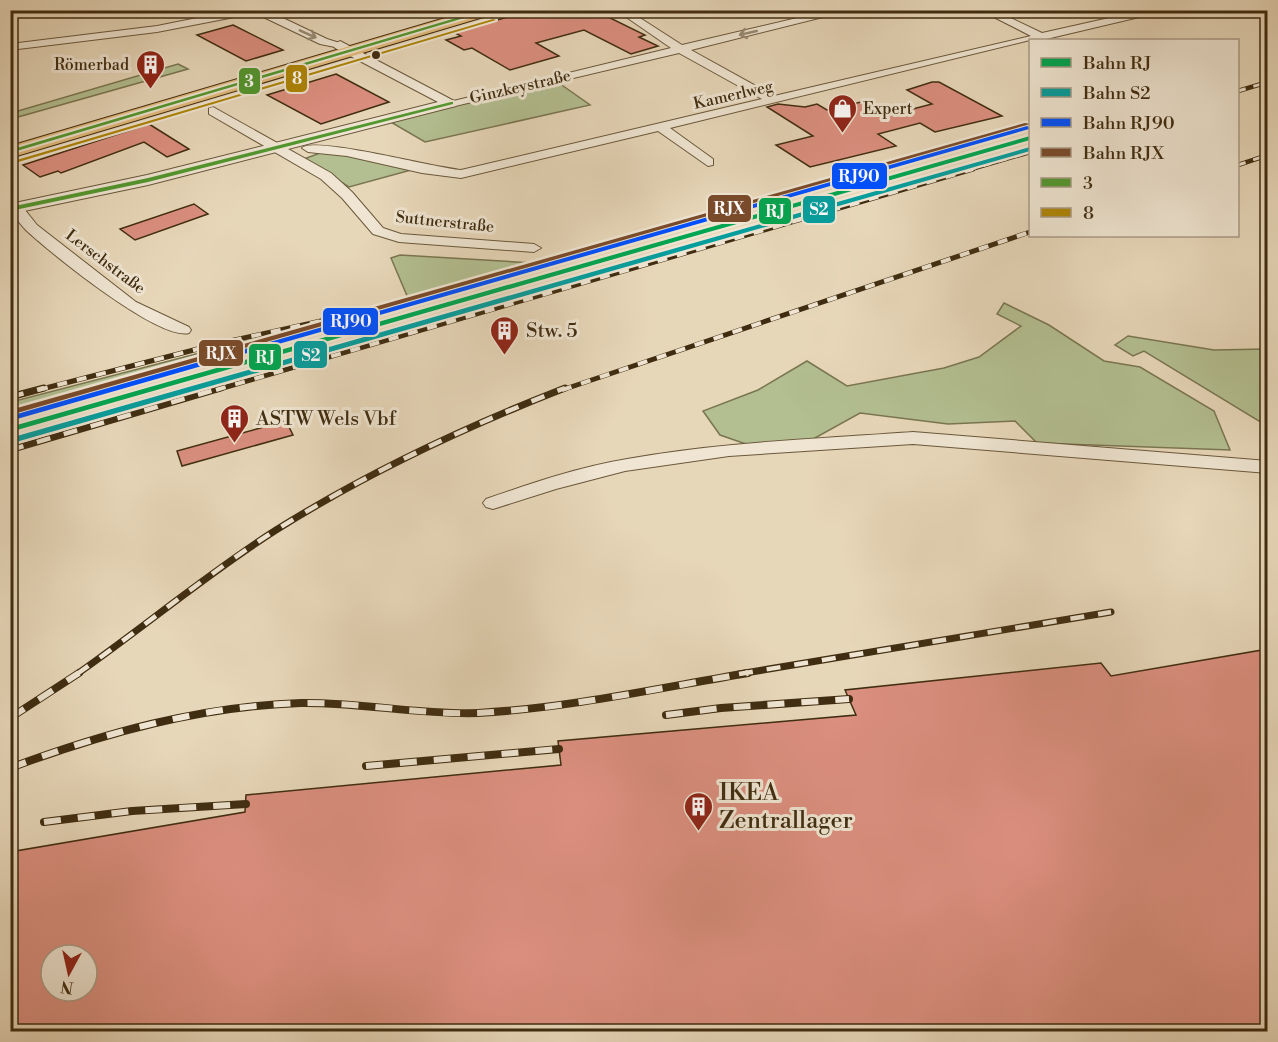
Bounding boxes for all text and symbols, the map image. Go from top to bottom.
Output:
one-way arrow [739,27,758,39]
one-way arrow [298,29,316,41]
legend [1029,39,1239,237]
building icon: Römerbad [134,48,166,90]
unlabelled marker [370,49,382,61]
text: Bahn RJ [1082,52,1152,75]
place label: Römerbad [54,55,129,75]
line badge: 8 [285,64,308,93]
street label: Ginzkeystraße [468,66,573,108]
line badge: 3 [238,67,261,95]
text: 8 [292,69,302,89]
text: 3 [244,72,254,92]
street label: Kamerlweg [691,76,776,114]
text: Bahn S2 [1082,82,1151,105]
shop icon: Expert [826,92,858,134]
place label: Expert [863,99,913,119]
text: Bahn RJ90 [1082,112,1175,135]
text: Bahn RJX [1082,142,1165,165]
line badge: RJ90 [831,162,888,190]
text: RJ90 [838,167,880,187]
text: 3 [1083,172,1093,195]
line badge: RJX [707,194,752,223]
line badge: S2 [802,195,836,224]
line badge: RJ [758,197,792,225]
text: RJX [713,199,745,219]
text: S2 [809,200,829,220]
text: RJ [765,202,785,222]
text: 8 [1083,202,1094,225]
street label: Suttnerstraße [395,207,495,237]
street label: Lerschstraße [61,225,149,298]
line badge: RJ90 [322,307,379,336]
text: RJ90 [330,312,372,332]
building icon: Stw. 5 [489,314,521,356]
place label: Stw. 5 [526,319,577,344]
line badge: RJX [198,339,244,367]
line badge: S2 [293,340,328,369]
line badge: RJ [248,343,282,371]
text: RJX [205,344,237,364]
text: S2 [301,346,321,366]
text: RJ [255,348,275,368]
building icon: ASTW Wels Vbf [219,402,251,444]
place label: ASTW Wels Vbf [255,407,397,432]
place label: IKEA Zentrallager [719,778,853,836]
building icon: IKEA Zentrallager [682,790,714,832]
north arrow [39,943,99,1003]
text: N [59,976,75,998]

